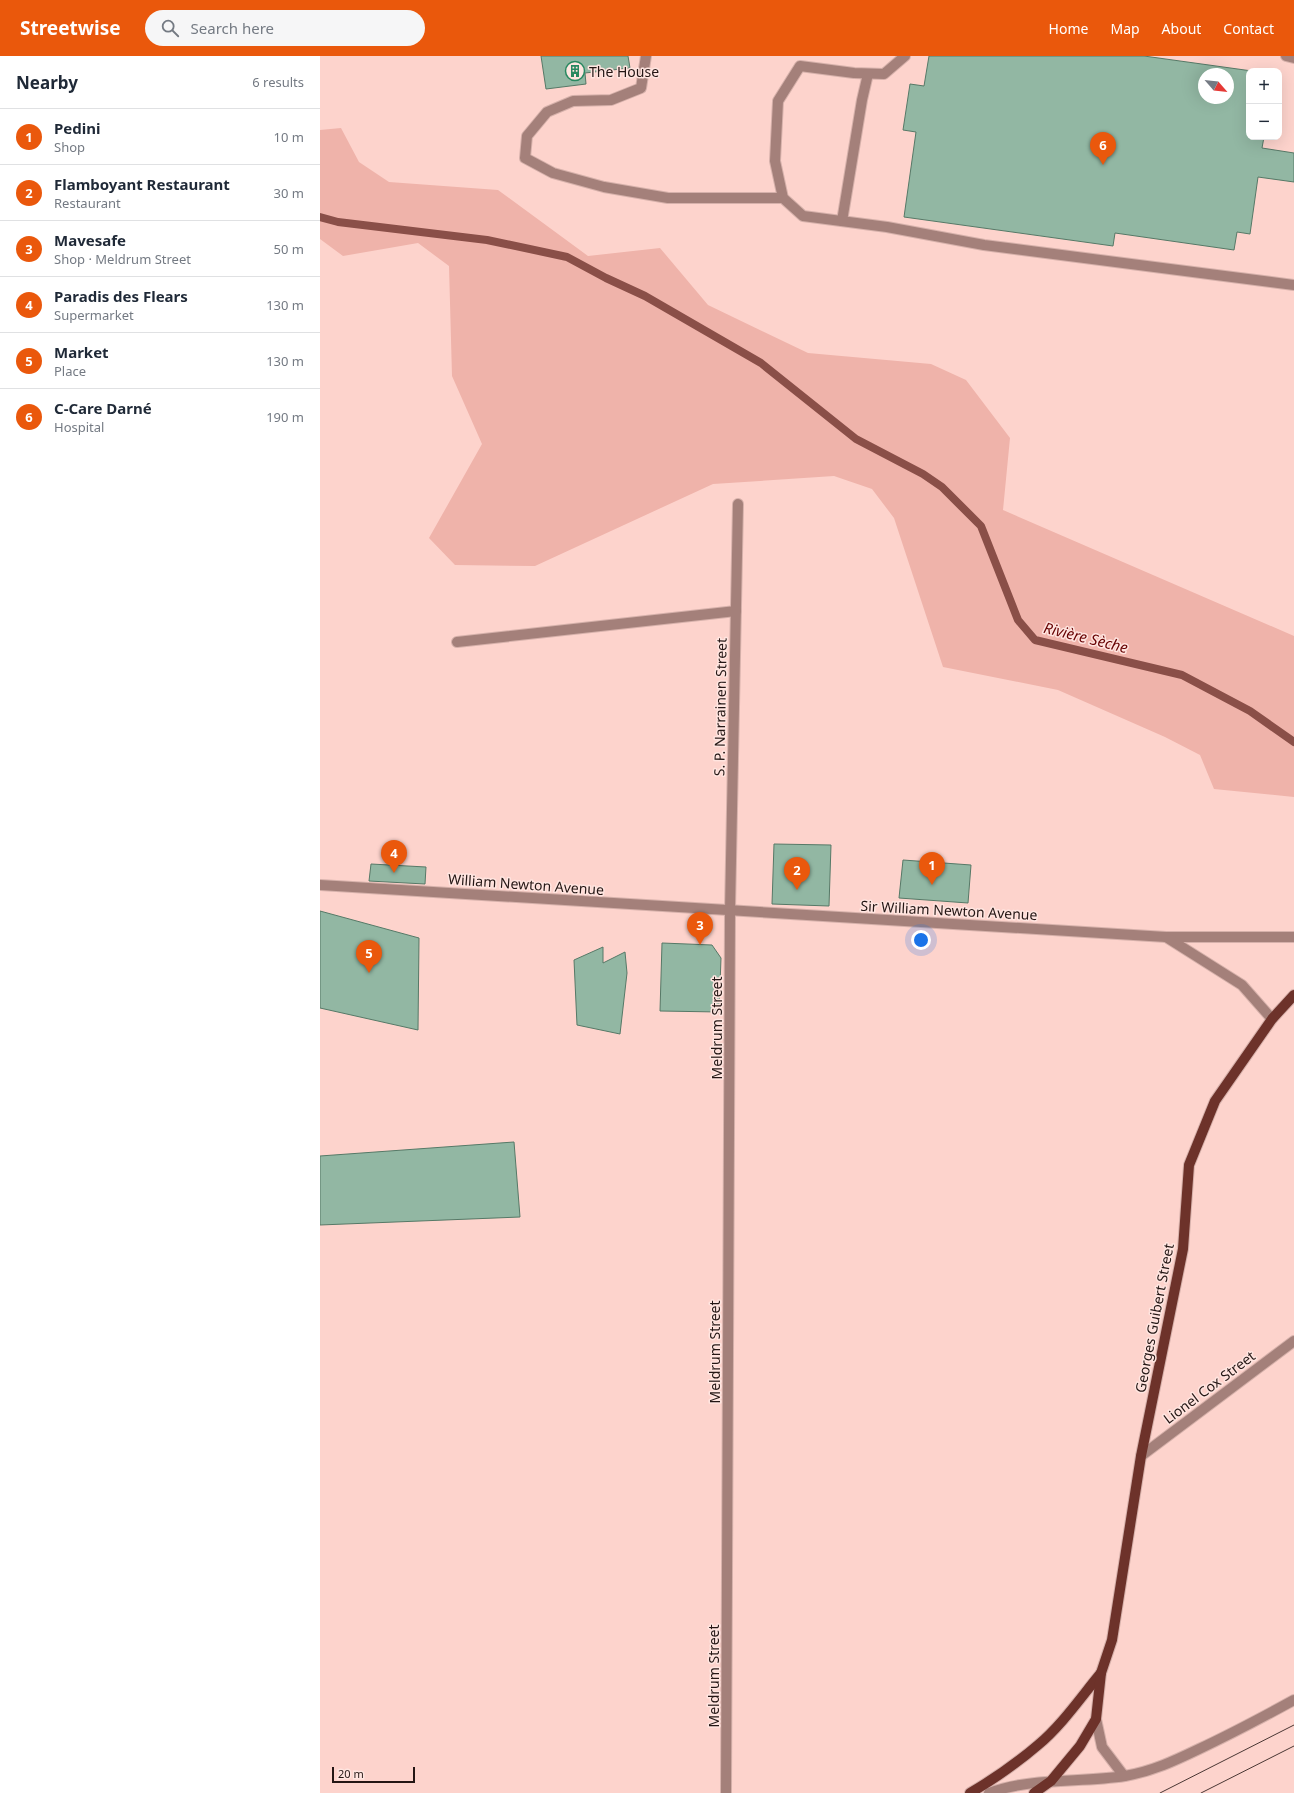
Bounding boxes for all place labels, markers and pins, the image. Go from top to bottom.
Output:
building icon: The House [564,60,586,82]
place label: The House [589,62,659,81]
pin: 6 [1090,132,1116,165]
pin: 4 [381,840,407,873]
pin: 1 [919,852,945,885]
pin: 2 [784,857,810,890]
pin: 3 [687,912,713,945]
pin: 5 [356,940,382,973]

